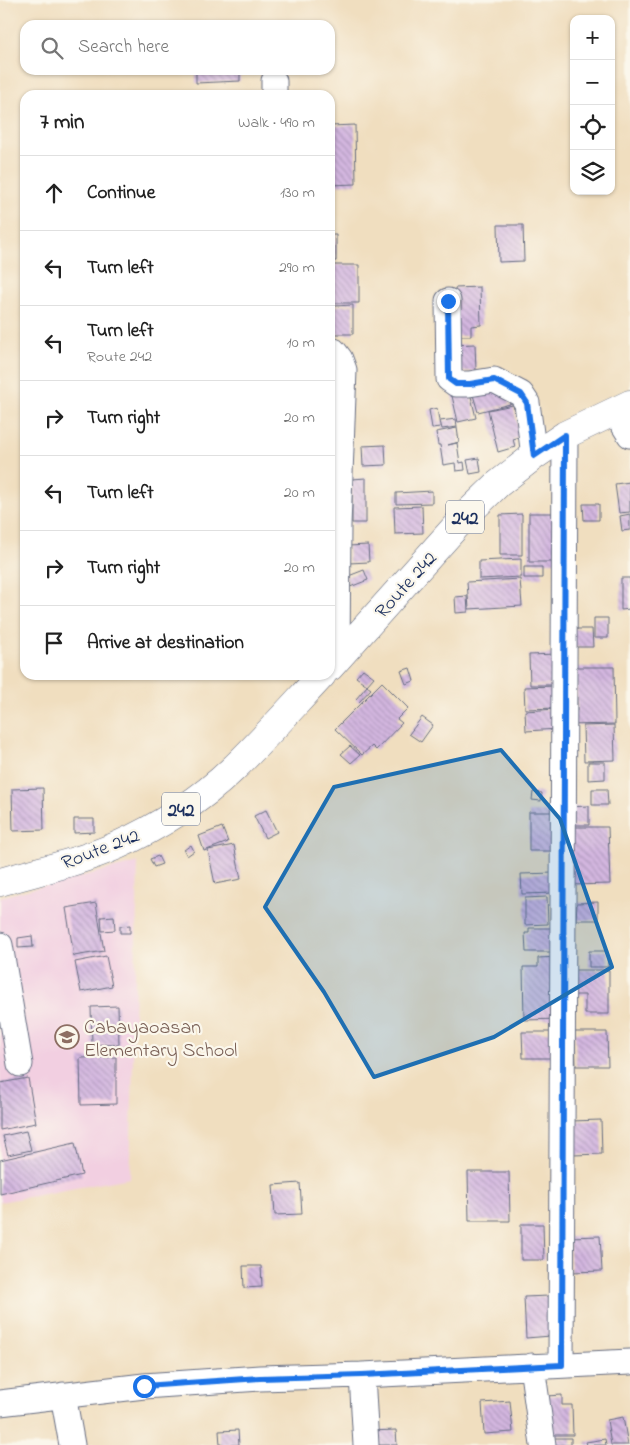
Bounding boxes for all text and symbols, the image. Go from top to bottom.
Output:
map controls [570,15,615,195]
button: + [570,15,615,60]
search box [20,20,335,75]
icon: search [38,34,66,62]
text: Search here [78,34,169,61]
button: − [570,60,615,105]
button: locate [570,105,615,150]
text: 7 min [40,108,84,138]
text: Walk · 490 m [238,111,315,135]
button: layers [570,150,615,195]
icon: ahead [40,179,68,207]
text: Continue [87,180,155,207]
text: 130 m [280,181,315,205]
icon: left [40,254,68,282]
text: Turn left [87,255,154,282]
text: 290 m [279,256,315,280]
route end [437,290,460,313]
text: Turn left [87,318,154,345]
icon: left [40,329,68,357]
text: 10 m [287,331,315,355]
text: Route 242 [87,345,152,369]
icon: right [40,404,68,432]
text: Turn right [87,405,160,432]
text: 20 m [284,406,315,430]
icon: left [40,479,68,507]
text: Turn left [87,480,154,507]
text: 20 m [284,481,315,505]
road number: 242 [446,501,484,534]
street label: Route 242 [369,546,445,626]
icon: right [40,554,68,582]
text: Turn right [87,555,160,582]
text: 20 m [284,556,315,580]
icon: arrive [40,629,68,657]
text: Arrive at destination [87,630,244,657]
road number: 242 [162,792,200,826]
street label: Route 242 [58,822,144,878]
place label: Cabayaoasan Elementary School [84,1014,237,1066]
school or university icon: Cabayaoasan Elementary School [54,1024,80,1050]
route start [133,1375,156,1398]

